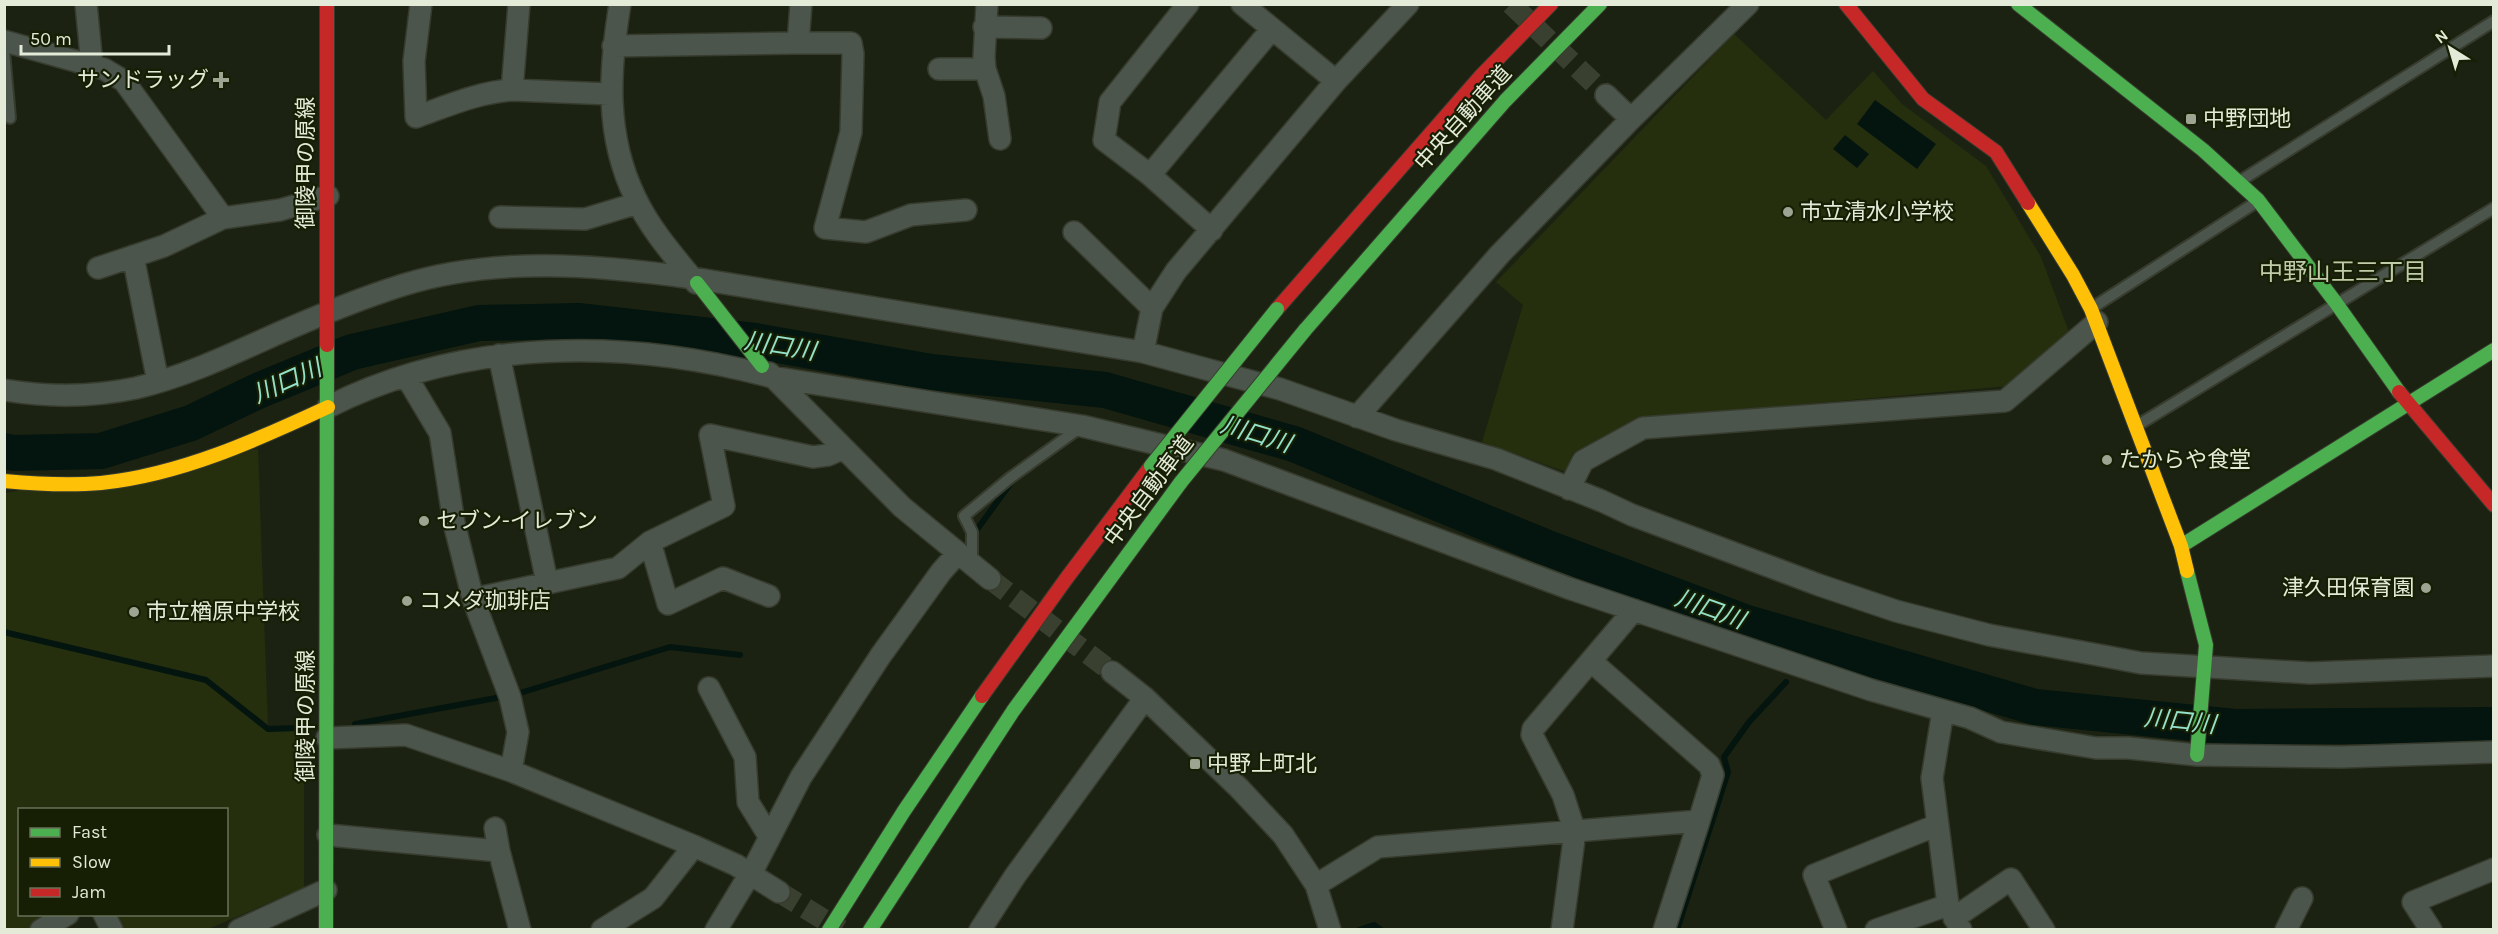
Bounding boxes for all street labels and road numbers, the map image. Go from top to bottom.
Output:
street label: 中央自動車道 [1409,60,1517,176]
street label: 御陵甲の原線 [293,97,319,229]
street label: 中央自動車道 [1099,430,1199,552]
street label: 御陵甲の原線 [293,650,319,782]

